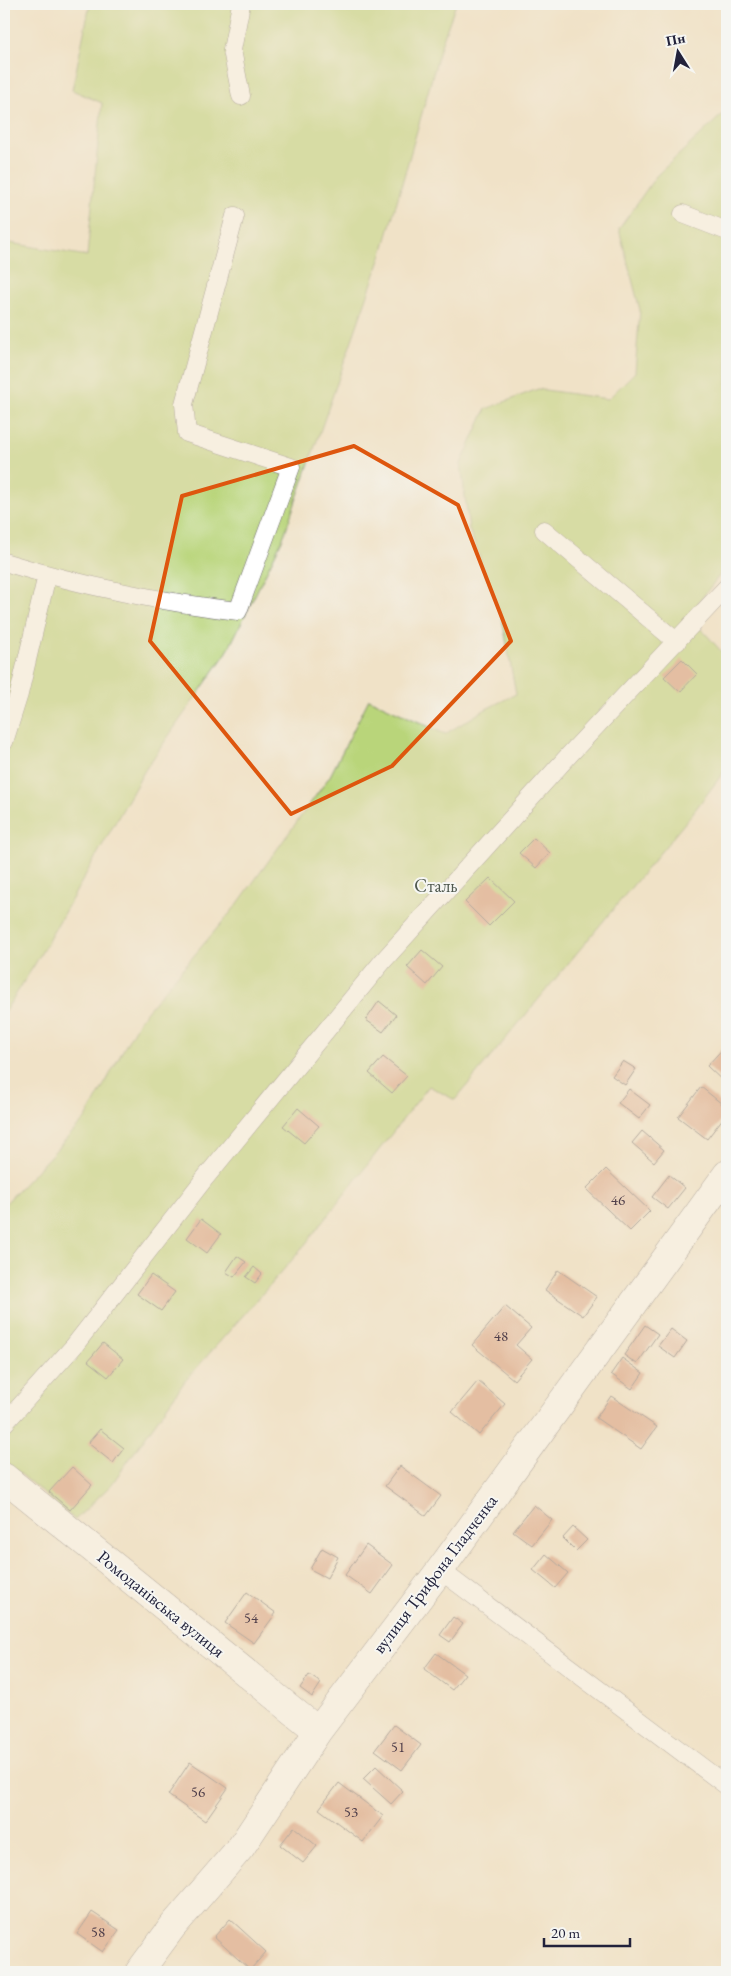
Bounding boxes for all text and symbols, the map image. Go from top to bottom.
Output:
north arrow [654,28,704,78]
text: Пн [664,29,687,50]
park label: Сталь [414,874,458,897]
house number: 46 [611,1190,625,1209]
house number: 48 [494,1326,508,1345]
street label: вулиця Трифона Гладченка [367,1489,502,1658]
street label: Ромоданівська вулиця [93,1545,230,1662]
house number: 54 [244,1608,259,1627]
house number: 51 [391,1737,405,1756]
house number: 56 [191,1782,205,1801]
house number: 53 [344,1802,358,1821]
scale bar [544,1916,630,1948]
house number: 58 [91,1922,105,1941]
text: 20 m [551,1923,580,1942]

